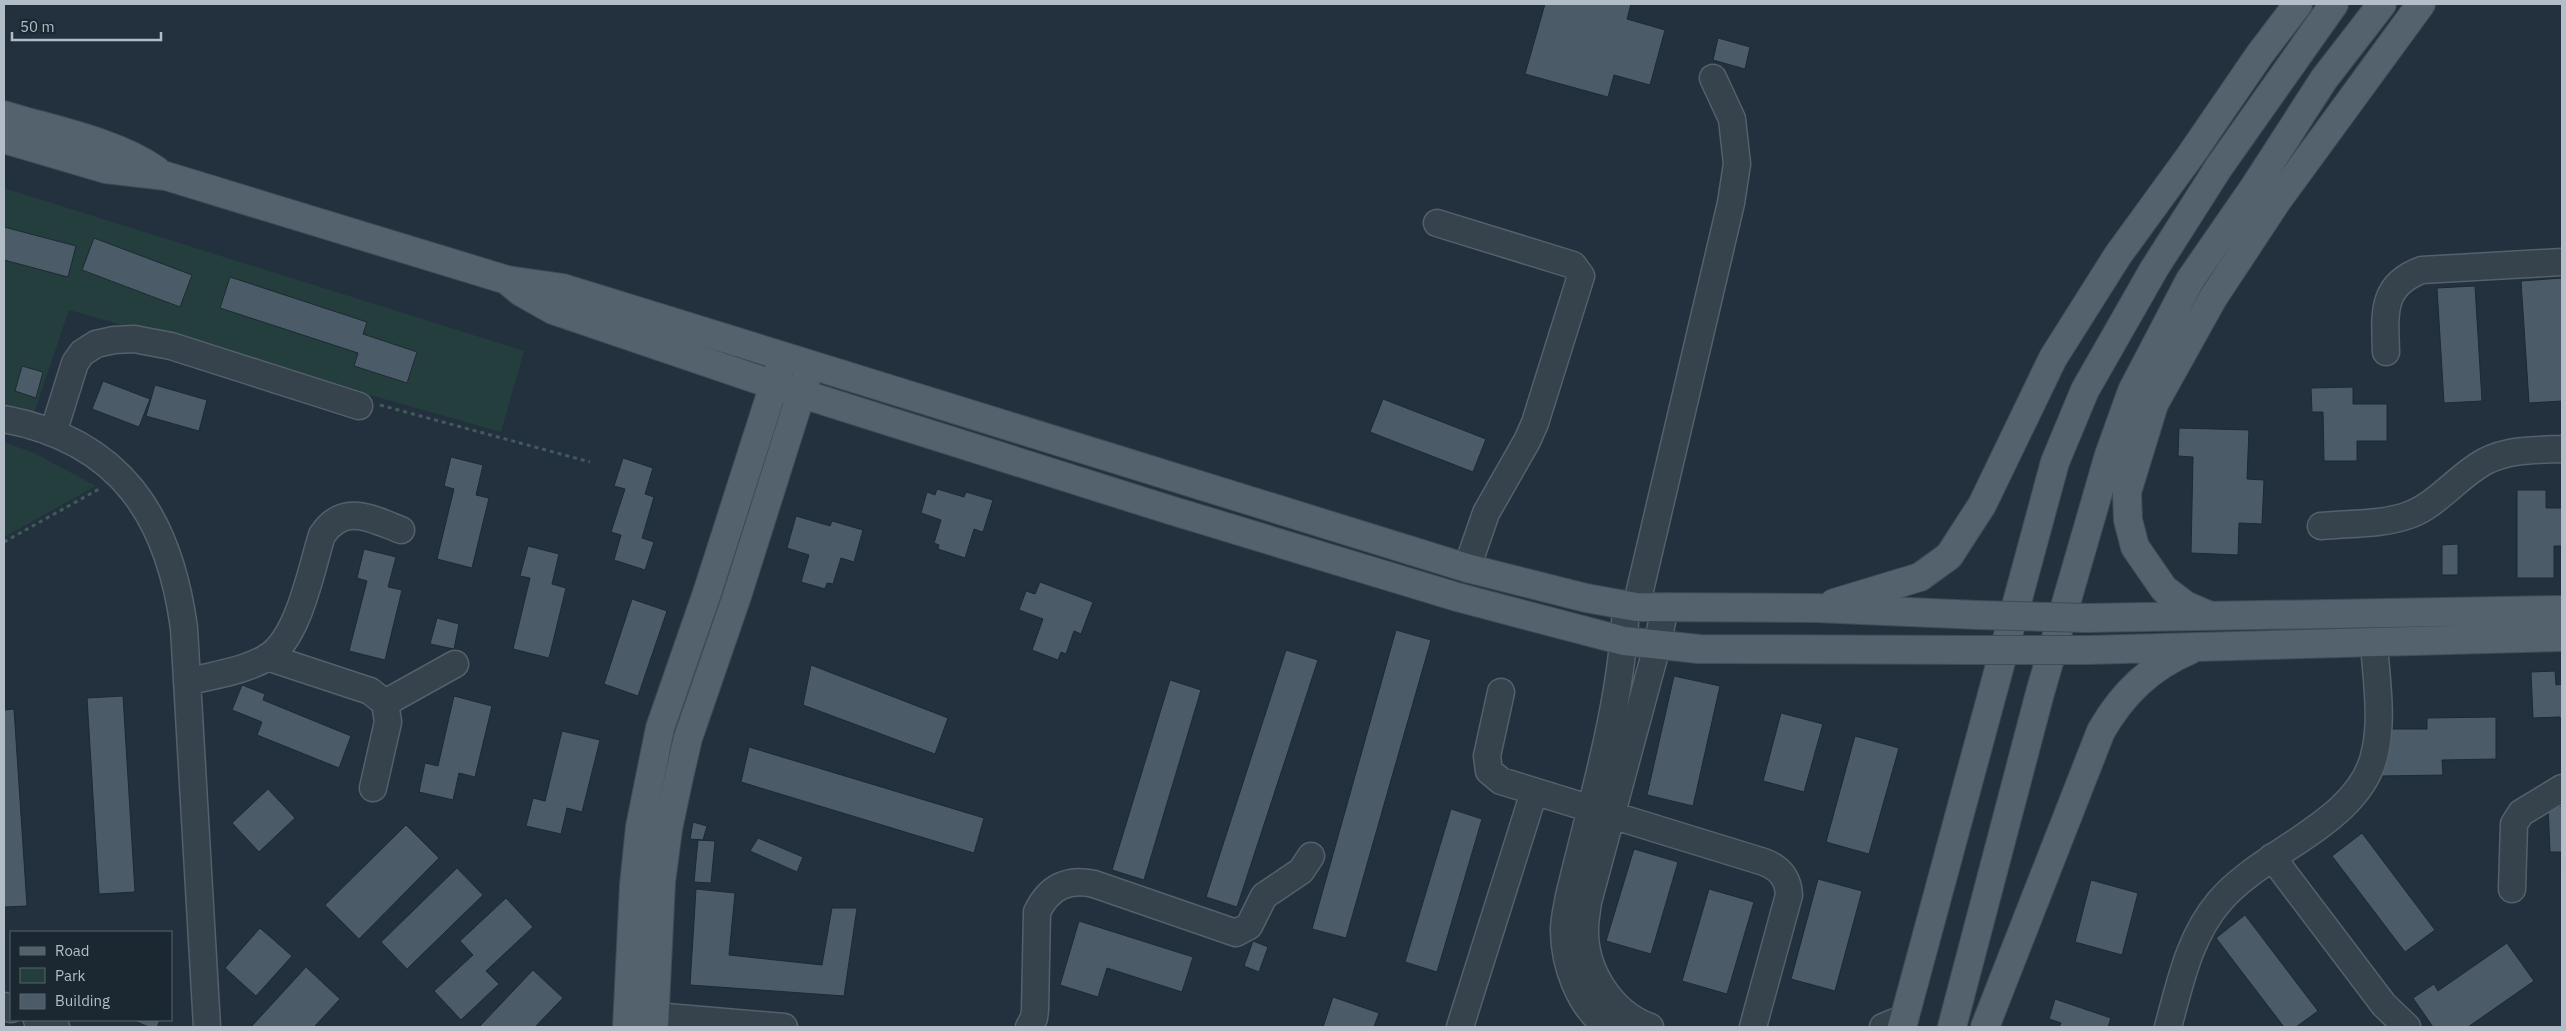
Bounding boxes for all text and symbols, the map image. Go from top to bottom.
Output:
scale bar [12,10,161,42]
text: 50 m [20,17,55,36]
legend [10,931,172,1021]
text: Road [55,941,90,960]
text: Park [55,966,85,985]
text: Building [55,991,110,1010]

